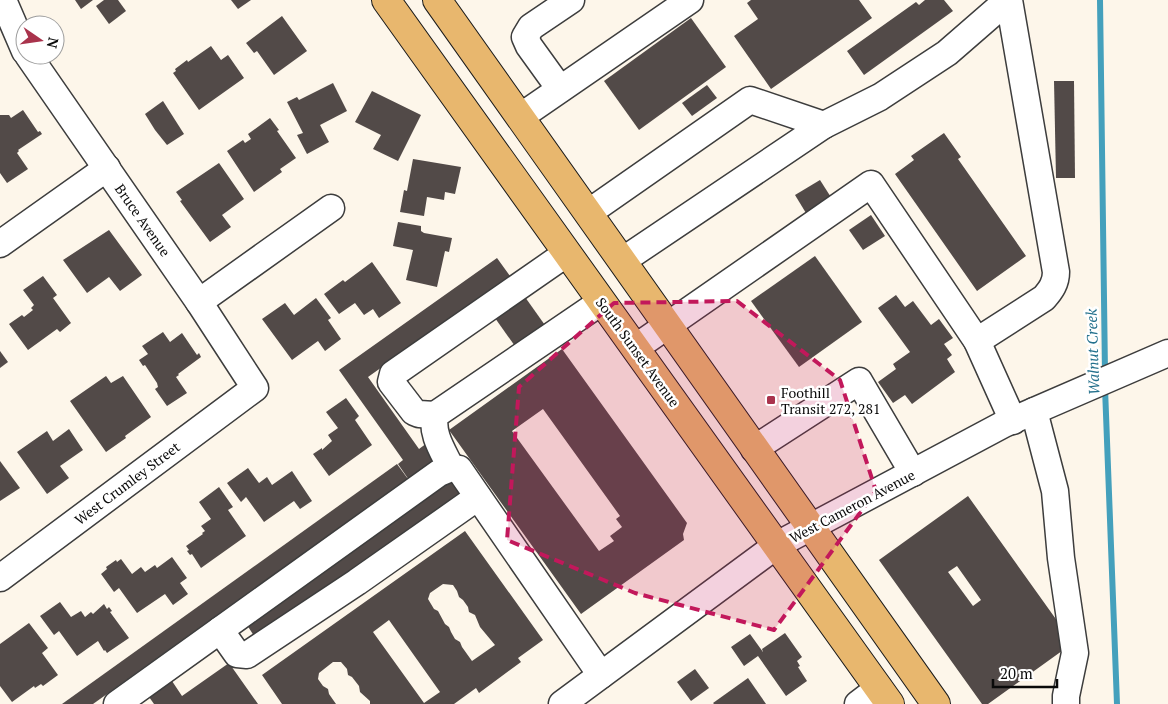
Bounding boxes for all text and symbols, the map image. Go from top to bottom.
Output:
north arrow [15,15,65,65]
text: N [43,36,64,51]
street label: Bruce Avenue [111,180,175,260]
street label: South Sunset Avenue [592,293,684,411]
water label: Walnut Creek [1080,308,1104,396]
place label: Foothill Transit 272, 281 [781,383,880,418]
marker: Foothill Transit 272, 281 [765,394,777,406]
street label: West Crumley Street [70,437,184,529]
street label: West Cameron Avenue [786,465,918,547]
scale bar [993,656,1057,688]
text: 20 m [1000,663,1033,683]

